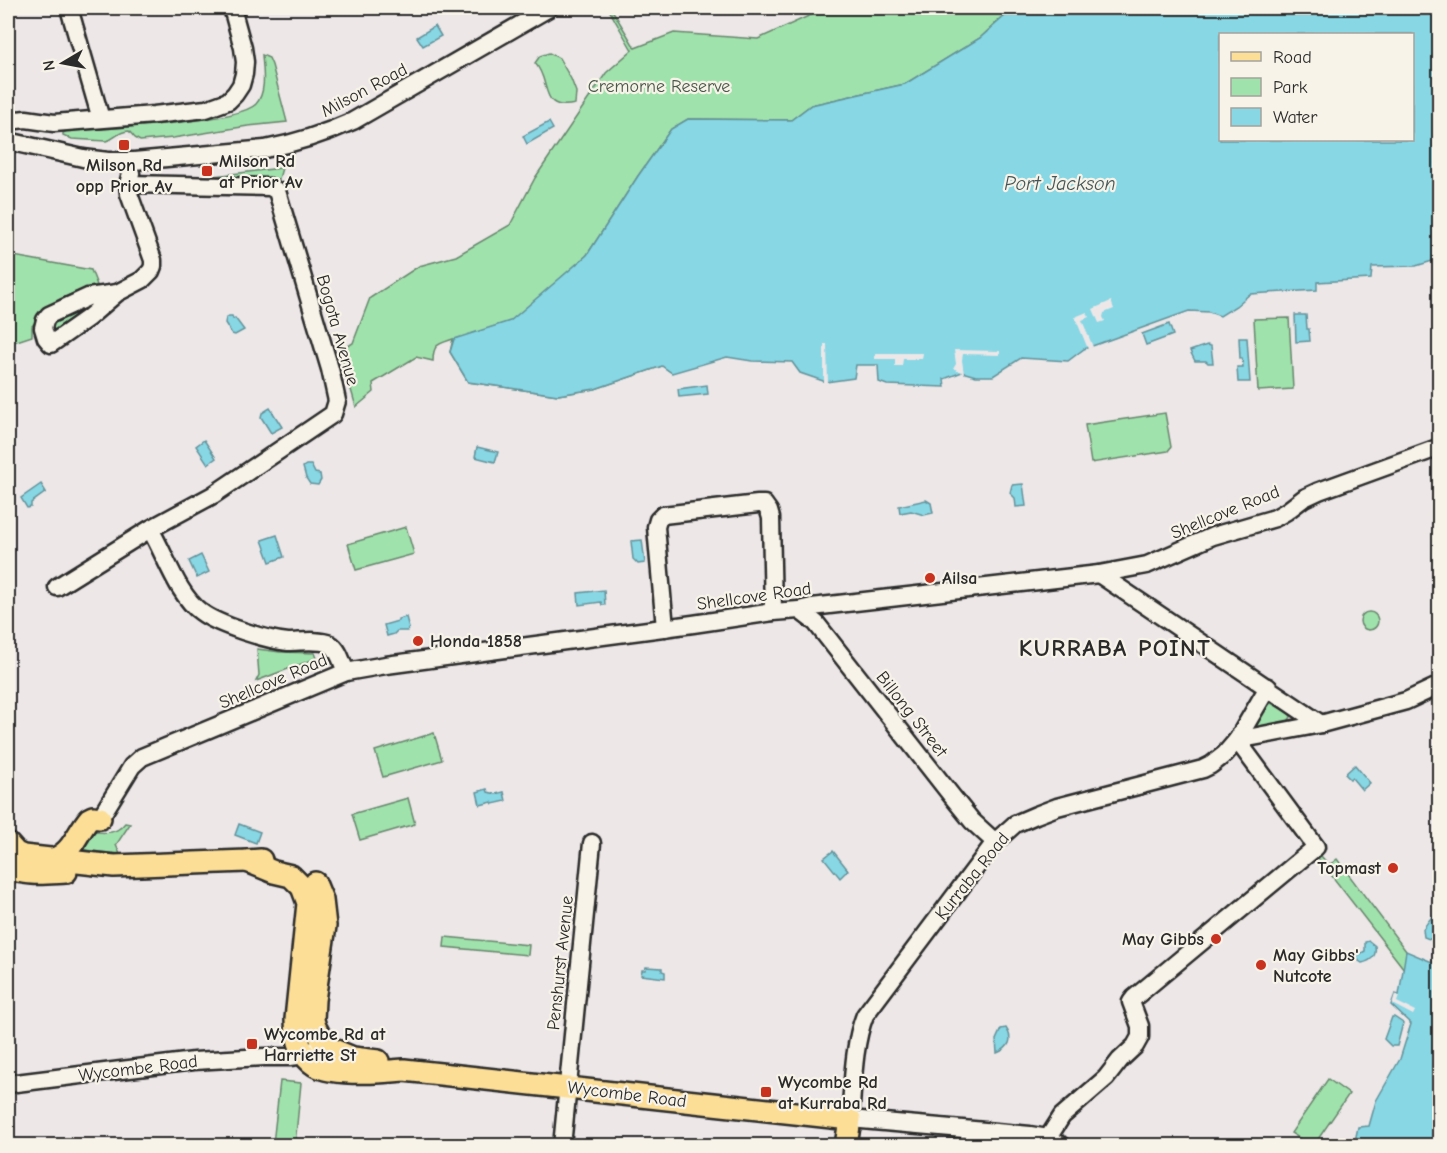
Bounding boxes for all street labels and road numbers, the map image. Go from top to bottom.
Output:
street label: Milson Road [317,59,411,122]
street label: Bogota Avenue [312,272,363,388]
street label: Shellcove Road [1168,481,1283,544]
street label: Shellcove Road [695,578,813,615]
street label: Shellcove Road [216,649,330,714]
street label: Billong Street [872,667,952,762]
street label: Kurraba Road [931,828,1014,924]
street label: Penshurst Avenue [543,895,578,1031]
street label: Wycombe Road [77,1051,199,1086]
street label: Wycombe Road [566,1077,688,1112]

